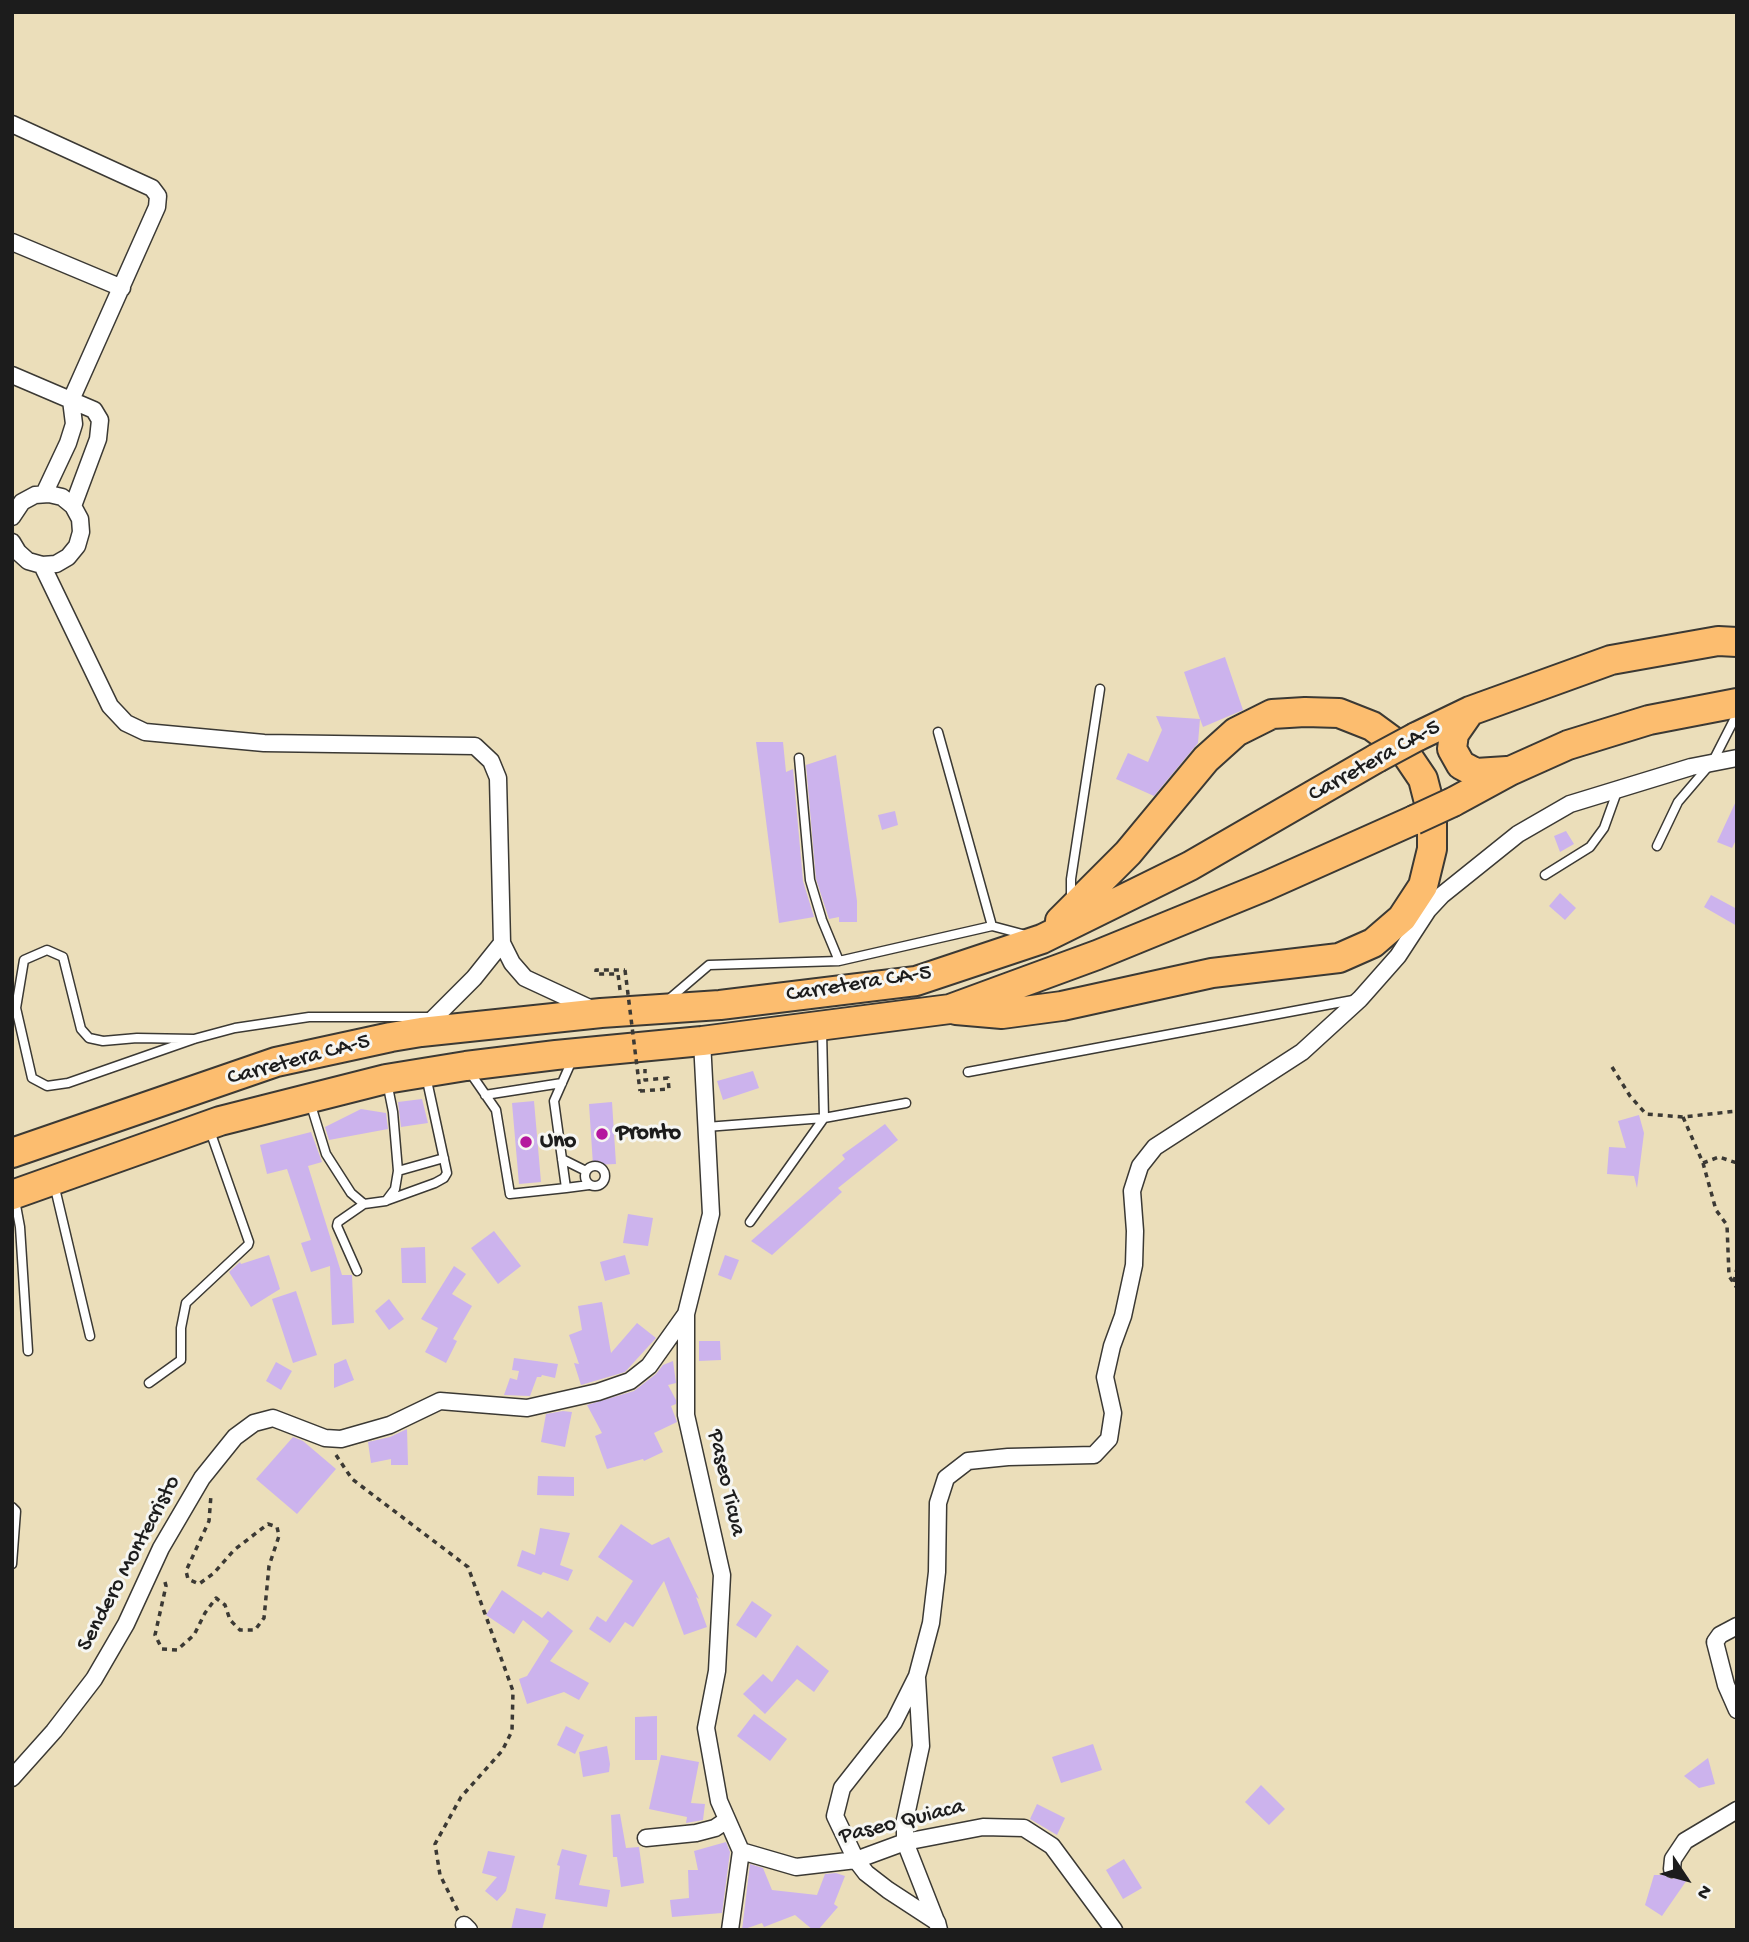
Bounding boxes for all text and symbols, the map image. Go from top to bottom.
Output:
street label: Carretera CA-5 [1304,714,1446,810]
street label: Carretera CA-5 [785,960,933,1010]
street label: Carretera CA-5 [225,1029,373,1093]
place label: Pronto [616,1120,681,1148]
marker: Pronto [594,1126,610,1142]
place label: Uno [540,1128,576,1156]
marker: Uno [518,1134,534,1150]
street label: Paseo Ticua [699,1427,751,1539]
street label: Sendero Montecristo [72,1471,188,1657]
street label: Paseo Quiaca [837,1794,967,1852]
north arrow [1651,1844,1721,1914]
text: N [1690,1880,1716,1903]

